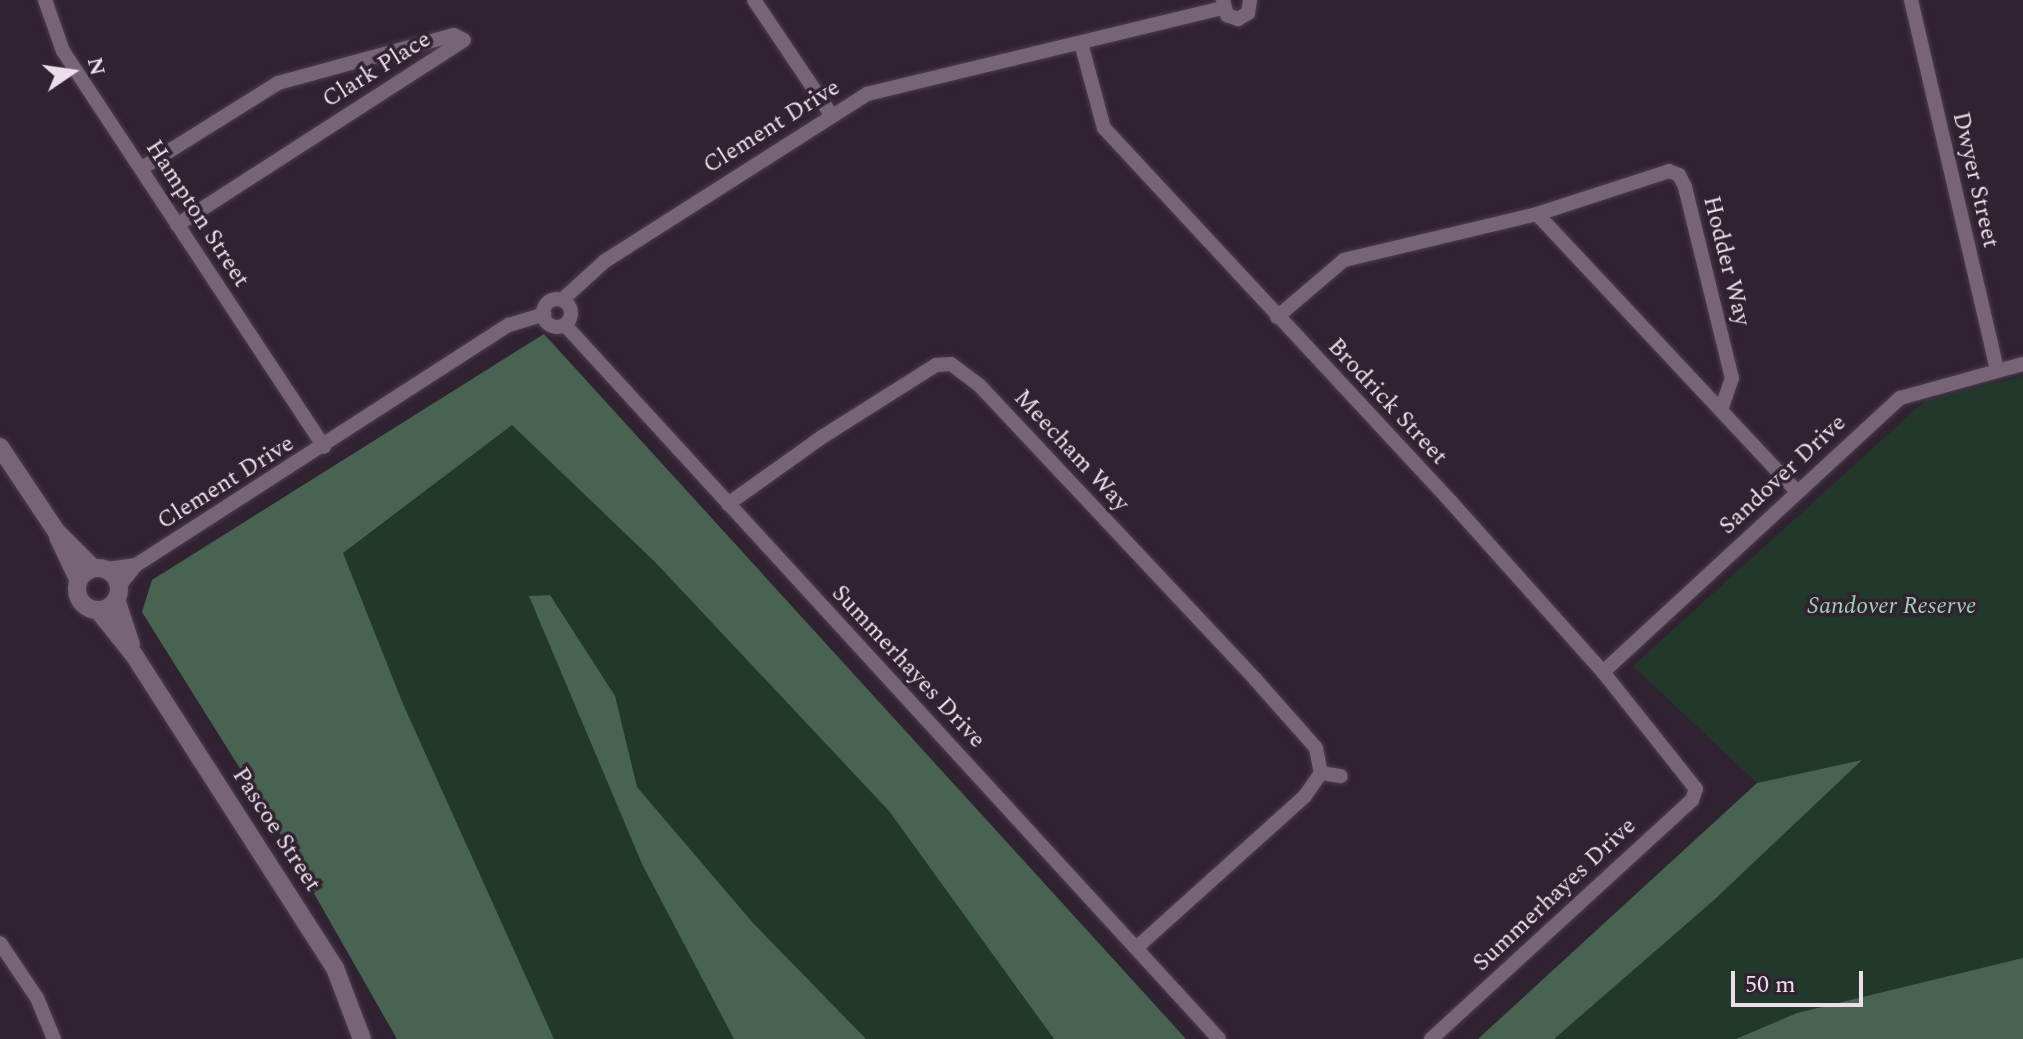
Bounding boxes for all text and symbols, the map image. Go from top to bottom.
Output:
street label: Clark Place [317,25,437,115]
north arrow [32,32,112,112]
text: N [78,54,114,79]
street label: Clement Drive [698,74,846,180]
street label: Dwyer Street [1945,109,2005,251]
street label: Hampton Street [139,135,255,293]
street label: Hodder Way [1696,193,1756,329]
street label: Brodrick Street [1321,333,1453,471]
street label: Meecham Way [1007,384,1135,518]
street label: Sandover Drive [1714,409,1852,541]
street label: Clement Drive [152,430,300,536]
street label: Summerhayes Drive [825,580,991,754]
park label: Sandover Reserve [1808,593,1976,621]
street label: Pascoe Street [225,763,327,897]
street label: Summerhayes Drive [1468,812,1642,978]
scale bar [1735,955,1867,1005]
text: 50 m [1745,967,1796,1003]

